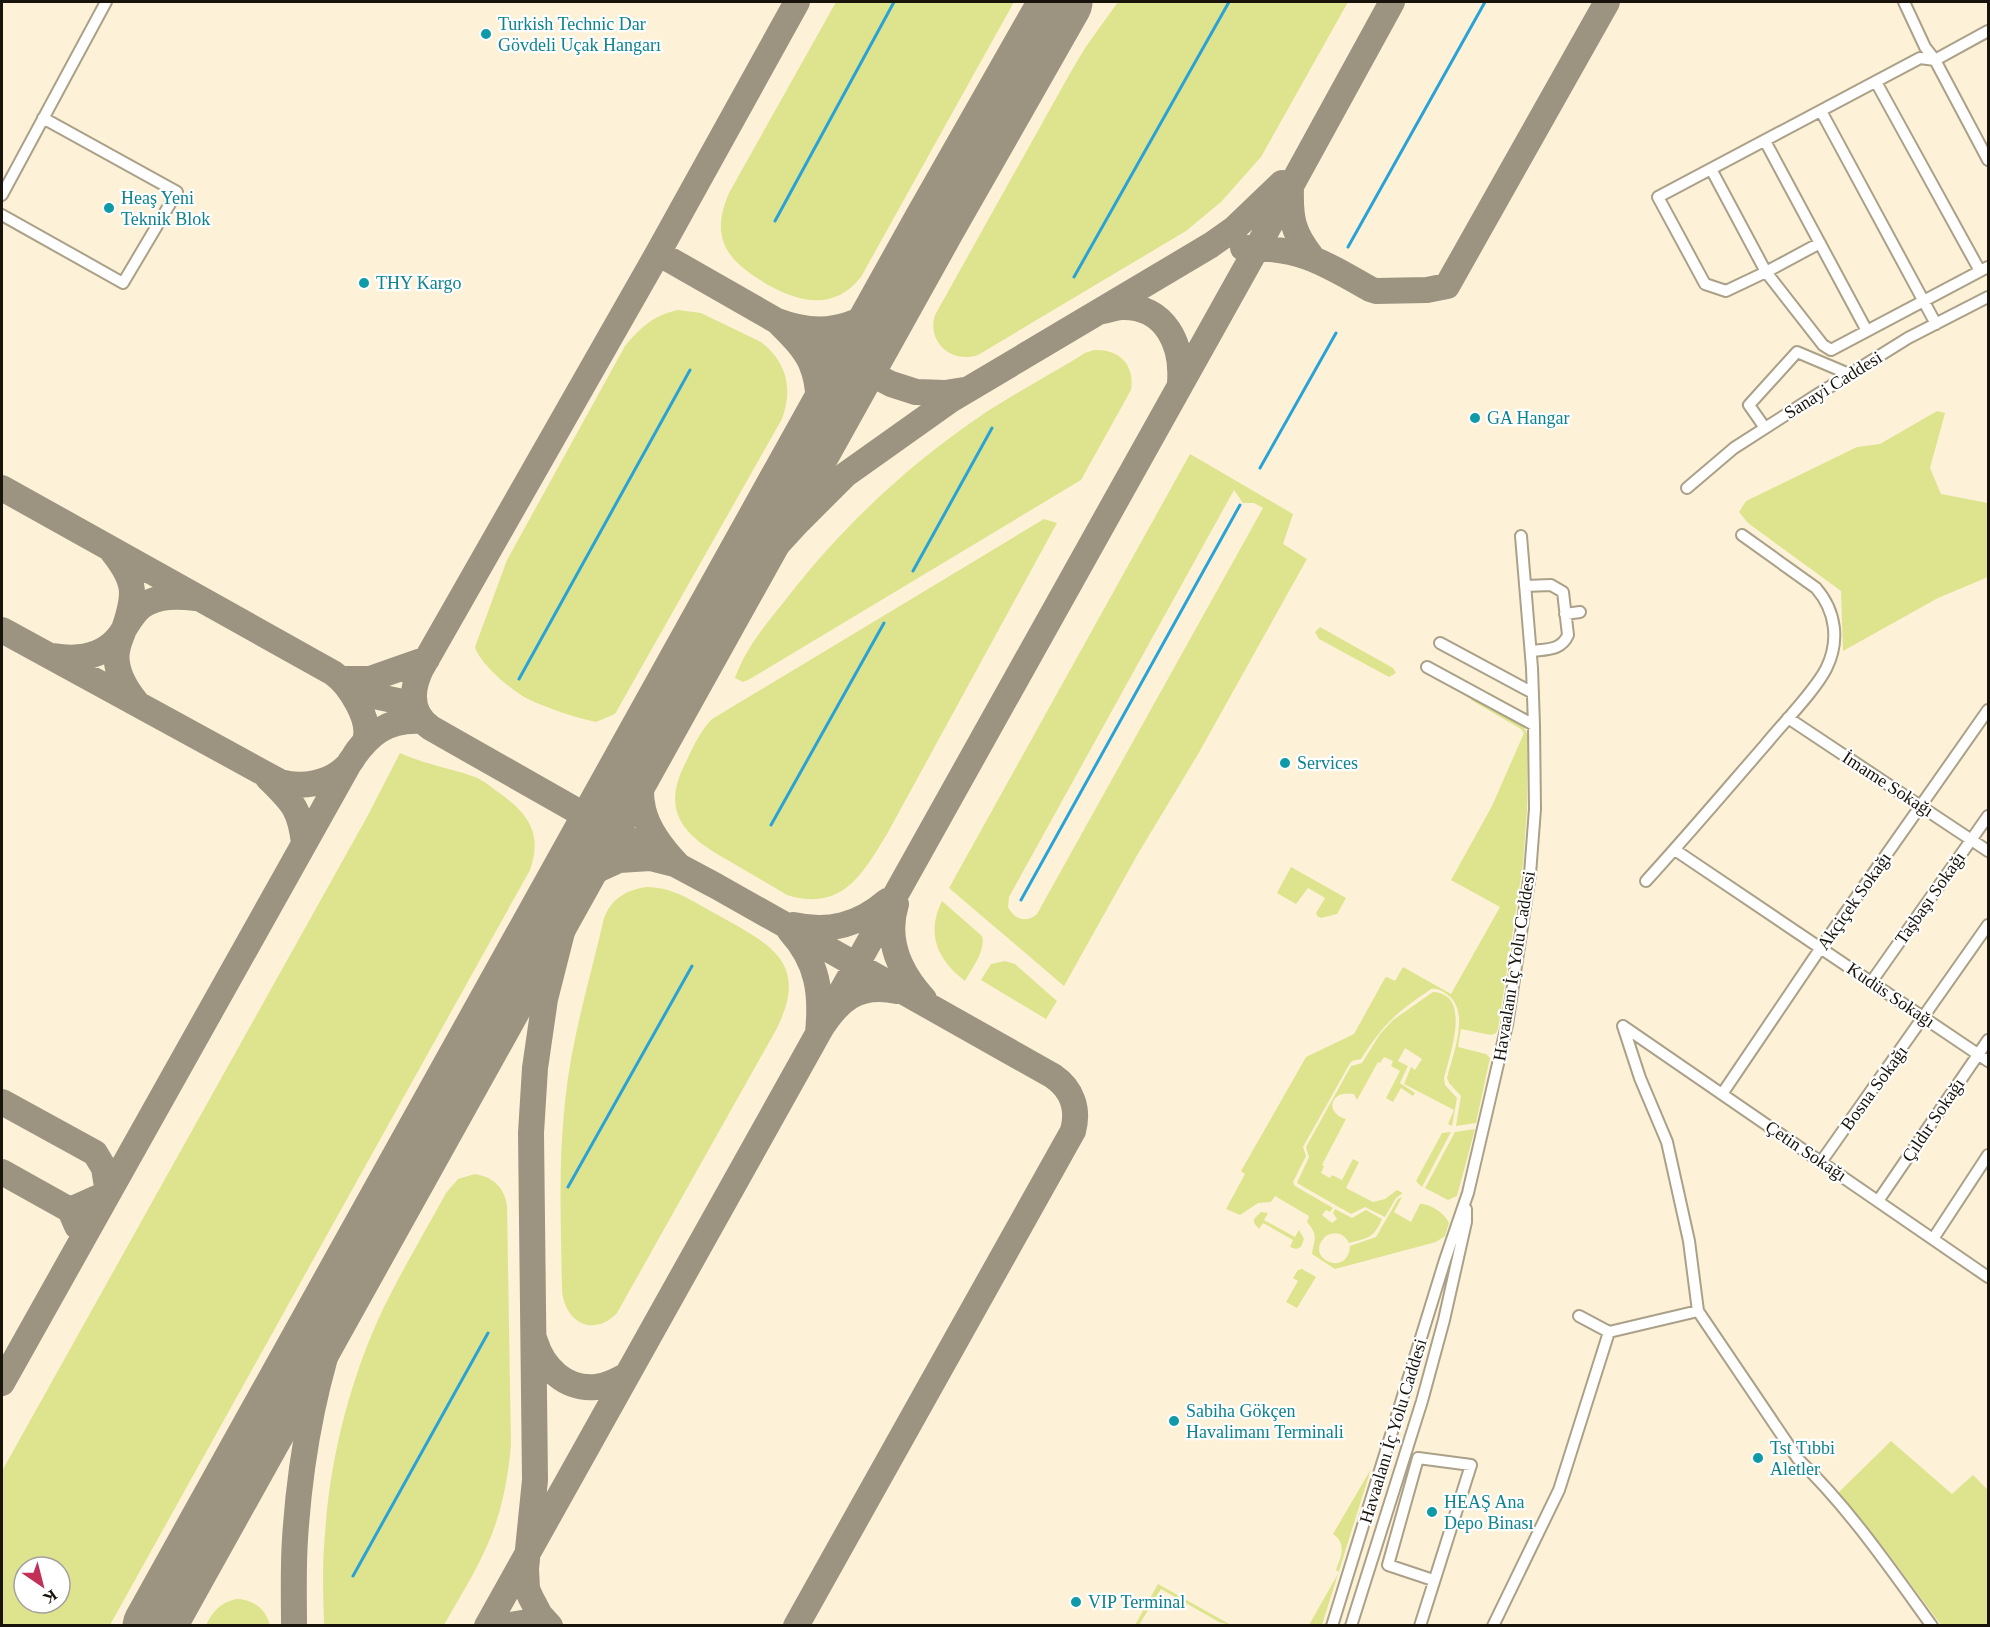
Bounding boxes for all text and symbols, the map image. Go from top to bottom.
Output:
place label: Turkish Technic Dar Gövdeli Uçak Hangarı [498,14,661,55]
marker: Turkish Technic Dar Gövdeli Uçak Hangarı [479,27,493,41]
place label: Heaş Yeni Teknik Blok [121,188,210,229]
marker: Heaş Yeni Teknik Blok [102,201,116,215]
place label: THY Kargo [376,273,461,293]
marker: THY Kargo [357,276,371,290]
street label: Sanayi Caddesi [1780,347,1886,423]
place label: GA Hangar [1487,408,1569,428]
marker: GA Hangar [1468,411,1482,425]
street label: İmame Sokağı [1839,747,1937,821]
place label: Services [1297,753,1358,773]
marker: Services [1278,756,1292,770]
street label: Akçiçek Sokağı [1813,848,1895,954]
street label: Taşbaşı Sokağı [1891,848,1969,948]
street label: Havaalanı İç Yolu Caddesi [1489,870,1539,1062]
street label: Kudüs Sokağı [1843,958,1939,1032]
street label: Bosna Sokağı [1837,1042,1911,1134]
street label: Çıldır Sokağı [1898,1074,1968,1166]
street label: Çetin Sokağı [1762,1117,1850,1185]
street label: Havaalanı İç Yolu Caddesi [1355,1336,1431,1526]
place label: Sabiha Gökçen Havalimanı Terminali [1186,1401,1344,1442]
marker: Sabiha Gökçen Havalimanı Terminali [1167,1414,1181,1428]
place label: Tst Tıbbi Aletler [1770,1438,1835,1479]
marker: Tst Tıbbi Aletler [1751,1451,1765,1465]
place label: HEAŞ Ana Depo Binası [1444,1492,1534,1533]
marker: HEAŞ Ana Depo Binası [1425,1505,1439,1519]
north arrow [12,1555,72,1615]
text: K [40,1586,60,1608]
place label: VIP Terminal [1088,1592,1185,1612]
marker: VIP Terminal [1069,1595,1083,1609]

